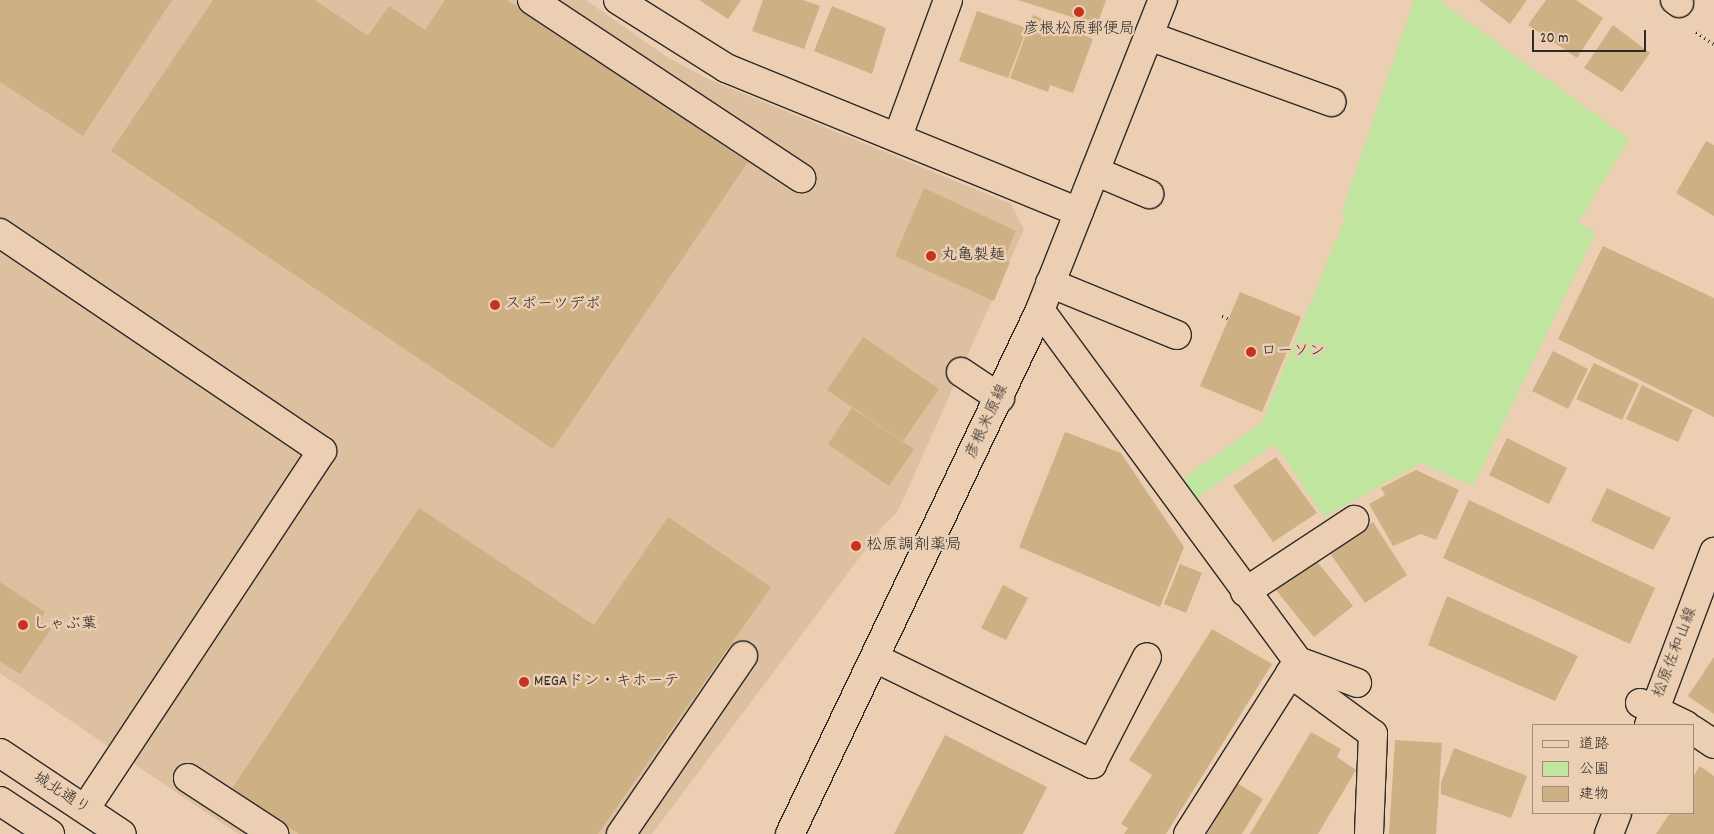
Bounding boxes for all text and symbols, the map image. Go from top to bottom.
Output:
marker: 彦根松原郵便局 [1073,6,1085,18]
place label: 彦根松原郵便局 [1023,20,1135,40]
scale bar [1534,20,1648,52]
text: 20 m [1540,28,1568,50]
place label: 丸亀製麺 [941,246,1005,266]
marker: 丸亀製麺 [925,250,937,262]
place label: スポーツデポ [505,295,601,315]
marker: スポーツデポ [489,299,501,311]
place label: ローソン [1261,342,1325,362]
marker: ローソン [1245,346,1257,358]
street label: 彦根米原線 [962,382,1014,462]
place label: 松原調剤薬局 [866,536,962,556]
marker: 松原調剤薬局 [850,540,862,552]
street label: 松原佐和山線 [1650,605,1702,701]
place label: しゃぶ葉 [33,615,97,635]
marker: しゃぶ葉 [17,619,29,631]
place label: MEGAドン・キホーテ [534,672,679,692]
marker: MEGAドン・キホーテ [518,676,530,688]
legend [1532,724,1694,814]
text: 道路 [1579,734,1609,756]
text: 公園 [1579,759,1609,781]
street label: 城北通り [29,769,93,819]
text: 建物 [1579,784,1609,806]

